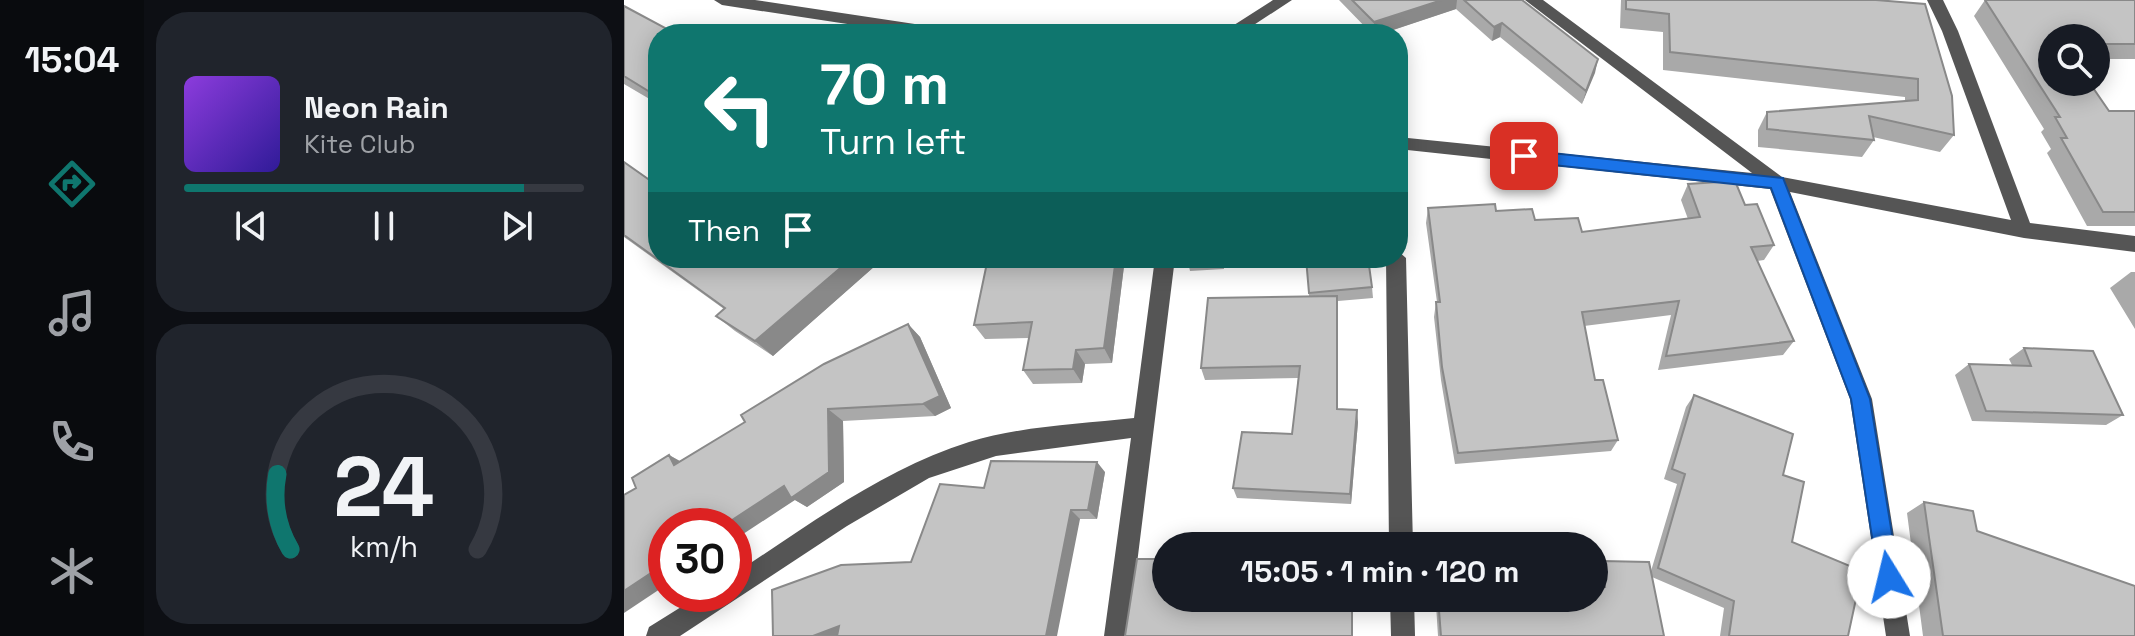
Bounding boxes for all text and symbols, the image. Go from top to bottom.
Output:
map controls [2038,24,2110,96]
button: search [2038,24,2110,96]
text: 15:04 [25,37,119,83]
text: 70 m [820,49,949,120]
icon: left [688,56,792,160]
text: Neon Rain [304,88,449,127]
text: Turn left [820,119,967,165]
pin [1490,122,1558,190]
text: Kite Club [304,127,416,161]
icon: arrive [1502,134,1546,178]
icon: directions [44,156,100,212]
icon: previous [229,204,273,248]
icon: pause [362,204,406,248]
icon: next [495,204,539,248]
icon: arrive [776,208,820,252]
text: Then [688,211,760,250]
icon: music [44,285,100,341]
icon: phone [44,414,100,470]
text: 24 [334,434,434,540]
speed limit sign: 30 [648,508,752,612]
text: km/h [350,529,418,565]
position arrow [1847,535,1931,619]
icon: climate [44,543,100,599]
text: 15:05 · 1 min · 120 m [1241,552,1519,591]

